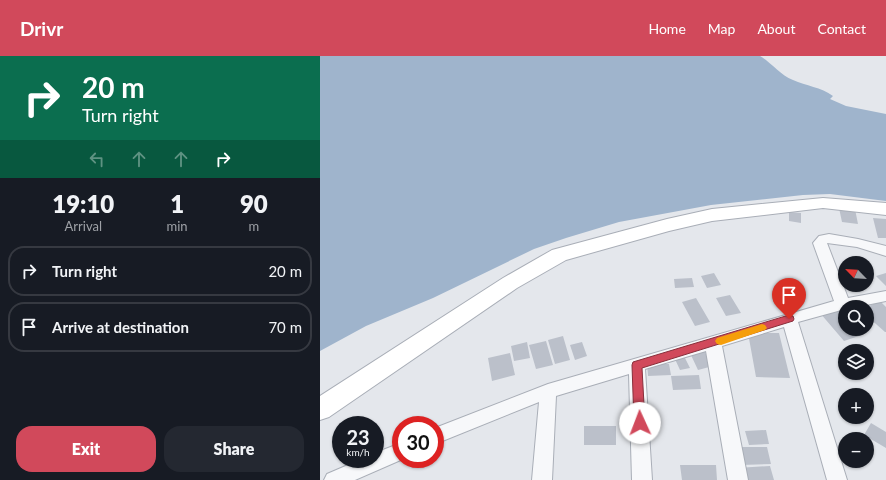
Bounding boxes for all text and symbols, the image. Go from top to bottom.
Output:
text: Drivr [20,17,63,40]
text: Home [648,20,686,37]
text: Map [708,20,735,37]
text: About [757,20,795,37]
text: Contact [817,20,866,37]
text: 20 m [82,70,145,104]
icon: right [16,72,68,124]
text: Turn right [82,104,159,126]
icon: left [86,148,108,170]
icon: ahead [128,148,150,170]
icon: ahead [170,148,192,170]
icon: right [212,148,234,170]
text: 19:10 [52,189,114,218]
text: 1 [170,189,184,218]
text: 90 [240,189,268,218]
text: Arrival [65,218,102,234]
text: min [167,218,188,234]
text: m [248,218,259,234]
north arrow [838,256,874,292]
map controls [838,256,874,468]
icon: right [18,260,40,282]
text: Turn right [52,262,117,280]
text: 20 m [268,262,302,280]
pin [772,278,806,319]
icon: arrive [778,284,800,306]
button: search [838,300,874,336]
icon: arrive [18,316,40,338]
text: Arrive at destination [52,318,189,336]
text: 70 m [268,318,302,336]
button: layers [838,344,874,380]
button: + [838,388,874,424]
position arrow [619,402,661,444]
speed limit sign: 30 [392,416,444,468]
text: 23 [346,425,370,449]
button: Exit [16,426,156,472]
button: Share [164,426,304,472]
button: − [838,432,874,468]
text: km/h [346,446,370,458]

